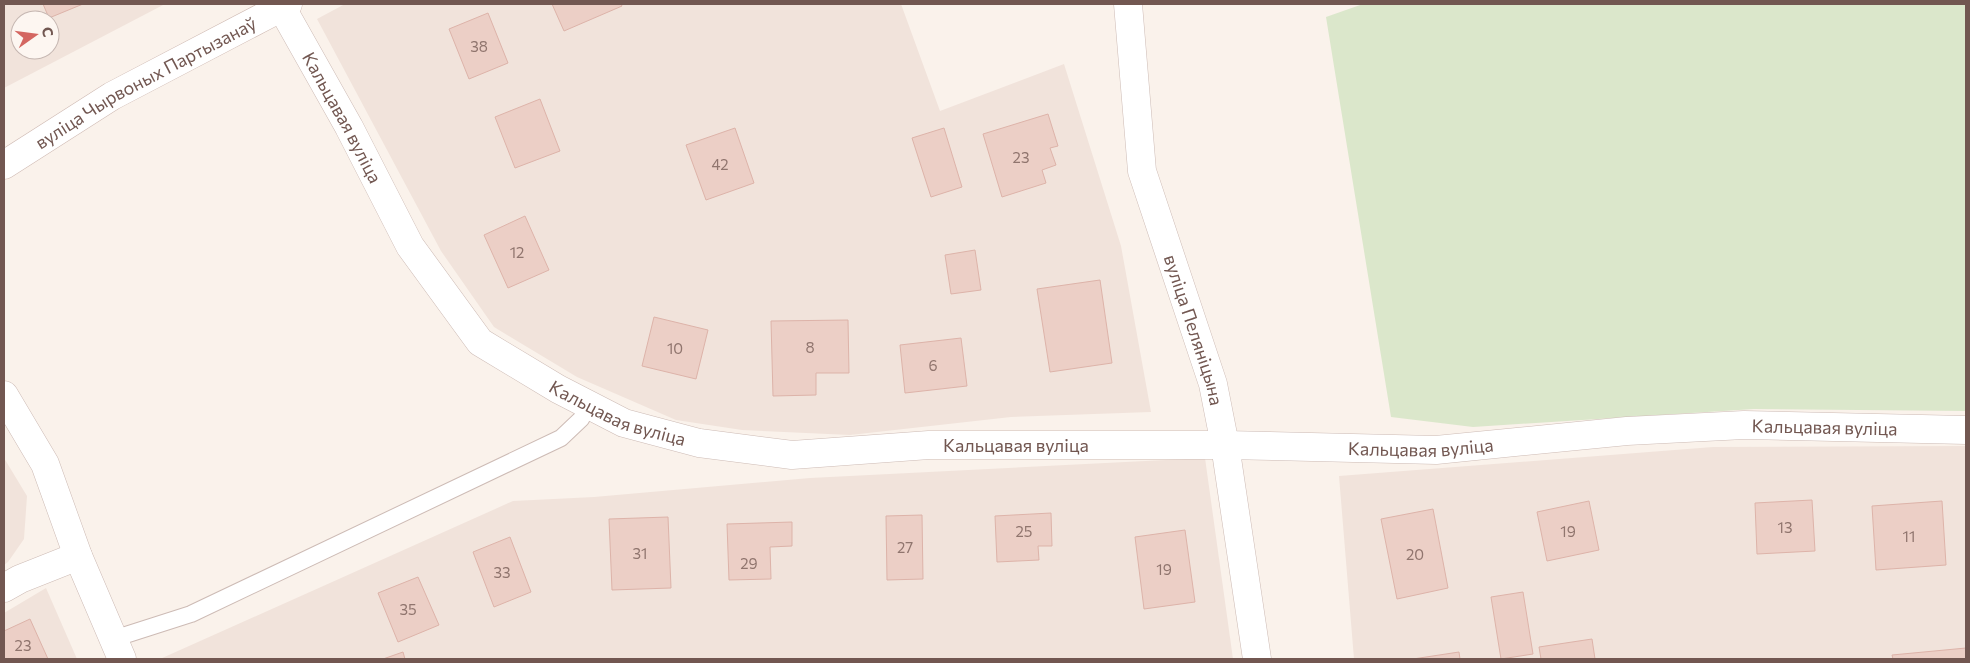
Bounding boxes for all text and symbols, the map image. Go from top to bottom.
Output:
north arrow [10,10,60,60]
street label: вуліца Чырвоных Партызанаў [31,12,260,153]
text: С [39,25,58,38]
house number: 38 [470,37,488,55]
street label: Кальцавая вуліца [298,48,387,187]
house number: 23 [1013,148,1029,166]
house number: 42 [711,155,729,173]
house number: 12 [510,243,524,261]
street label: вуліца Пеляніцына [1160,252,1228,407]
house number: 8 [805,338,815,356]
house number: 10 [667,339,683,357]
house number: 6 [928,356,938,374]
street label: Кальцавая вуліца [545,375,688,450]
street label: Кальцавая вуліца [1752,414,1898,439]
street label: Кальцавая вуліца [1348,433,1494,461]
street label: Кальцавая вуліца [943,434,1089,456]
house number: 13 [1778,518,1792,536]
house number: 25 [1016,522,1032,540]
house number: 19 [1560,522,1576,540]
house number: 11 [1903,527,1915,545]
house number: 27 [897,538,913,556]
house number: 31 [633,544,647,562]
house number: 20 [1406,545,1424,563]
house number: 29 [740,554,758,572]
house number: 19 [1156,560,1172,578]
house number: 33 [493,563,511,581]
house number: 35 [399,600,417,618]
house number: 23 [15,636,31,654]

